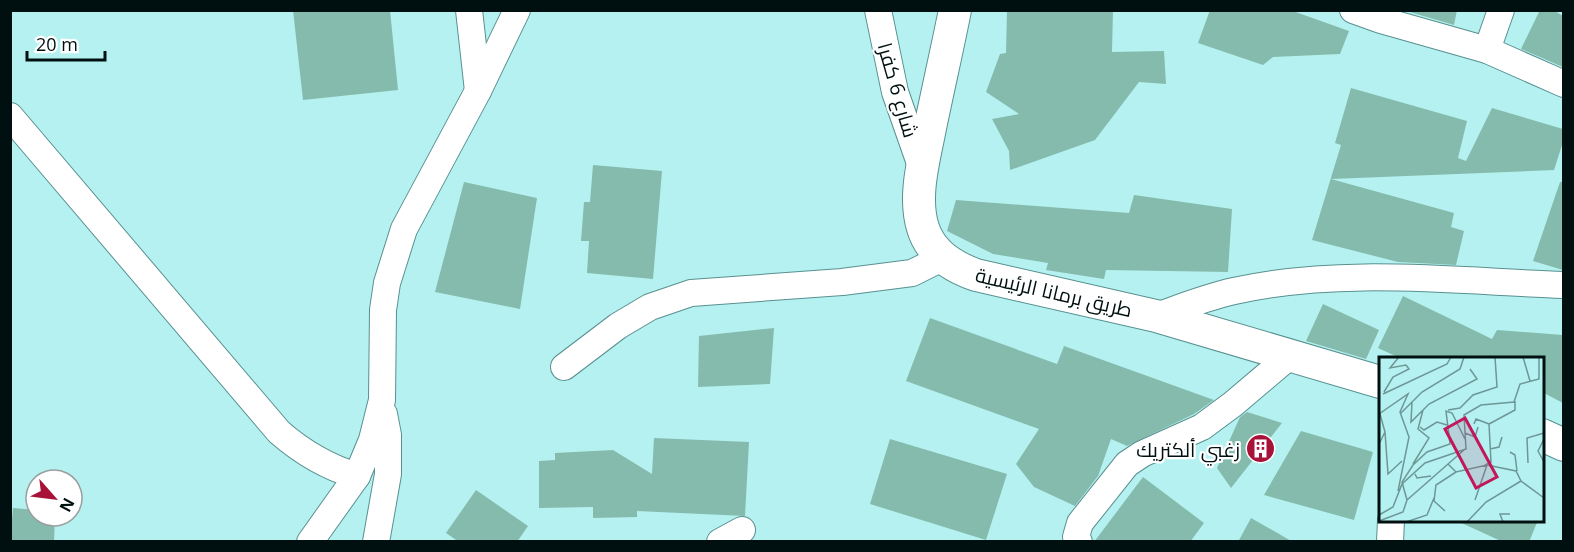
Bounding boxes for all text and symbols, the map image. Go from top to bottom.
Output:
scale bar [27,24,105,62]
text: 20 m [36,32,78,56]
street label: شارع 6 كفرا [871,40,924,141]
street label: طريق برمانا الرئيسية [973,261,1135,323]
inset map [1379,357,1544,522]
building icon: زغبي ألكتريك [1245,433,1277,465]
place label: زغبي ألكتريك [1136,436,1240,466]
north arrow [24,468,84,528]
text: N [54,494,80,516]

